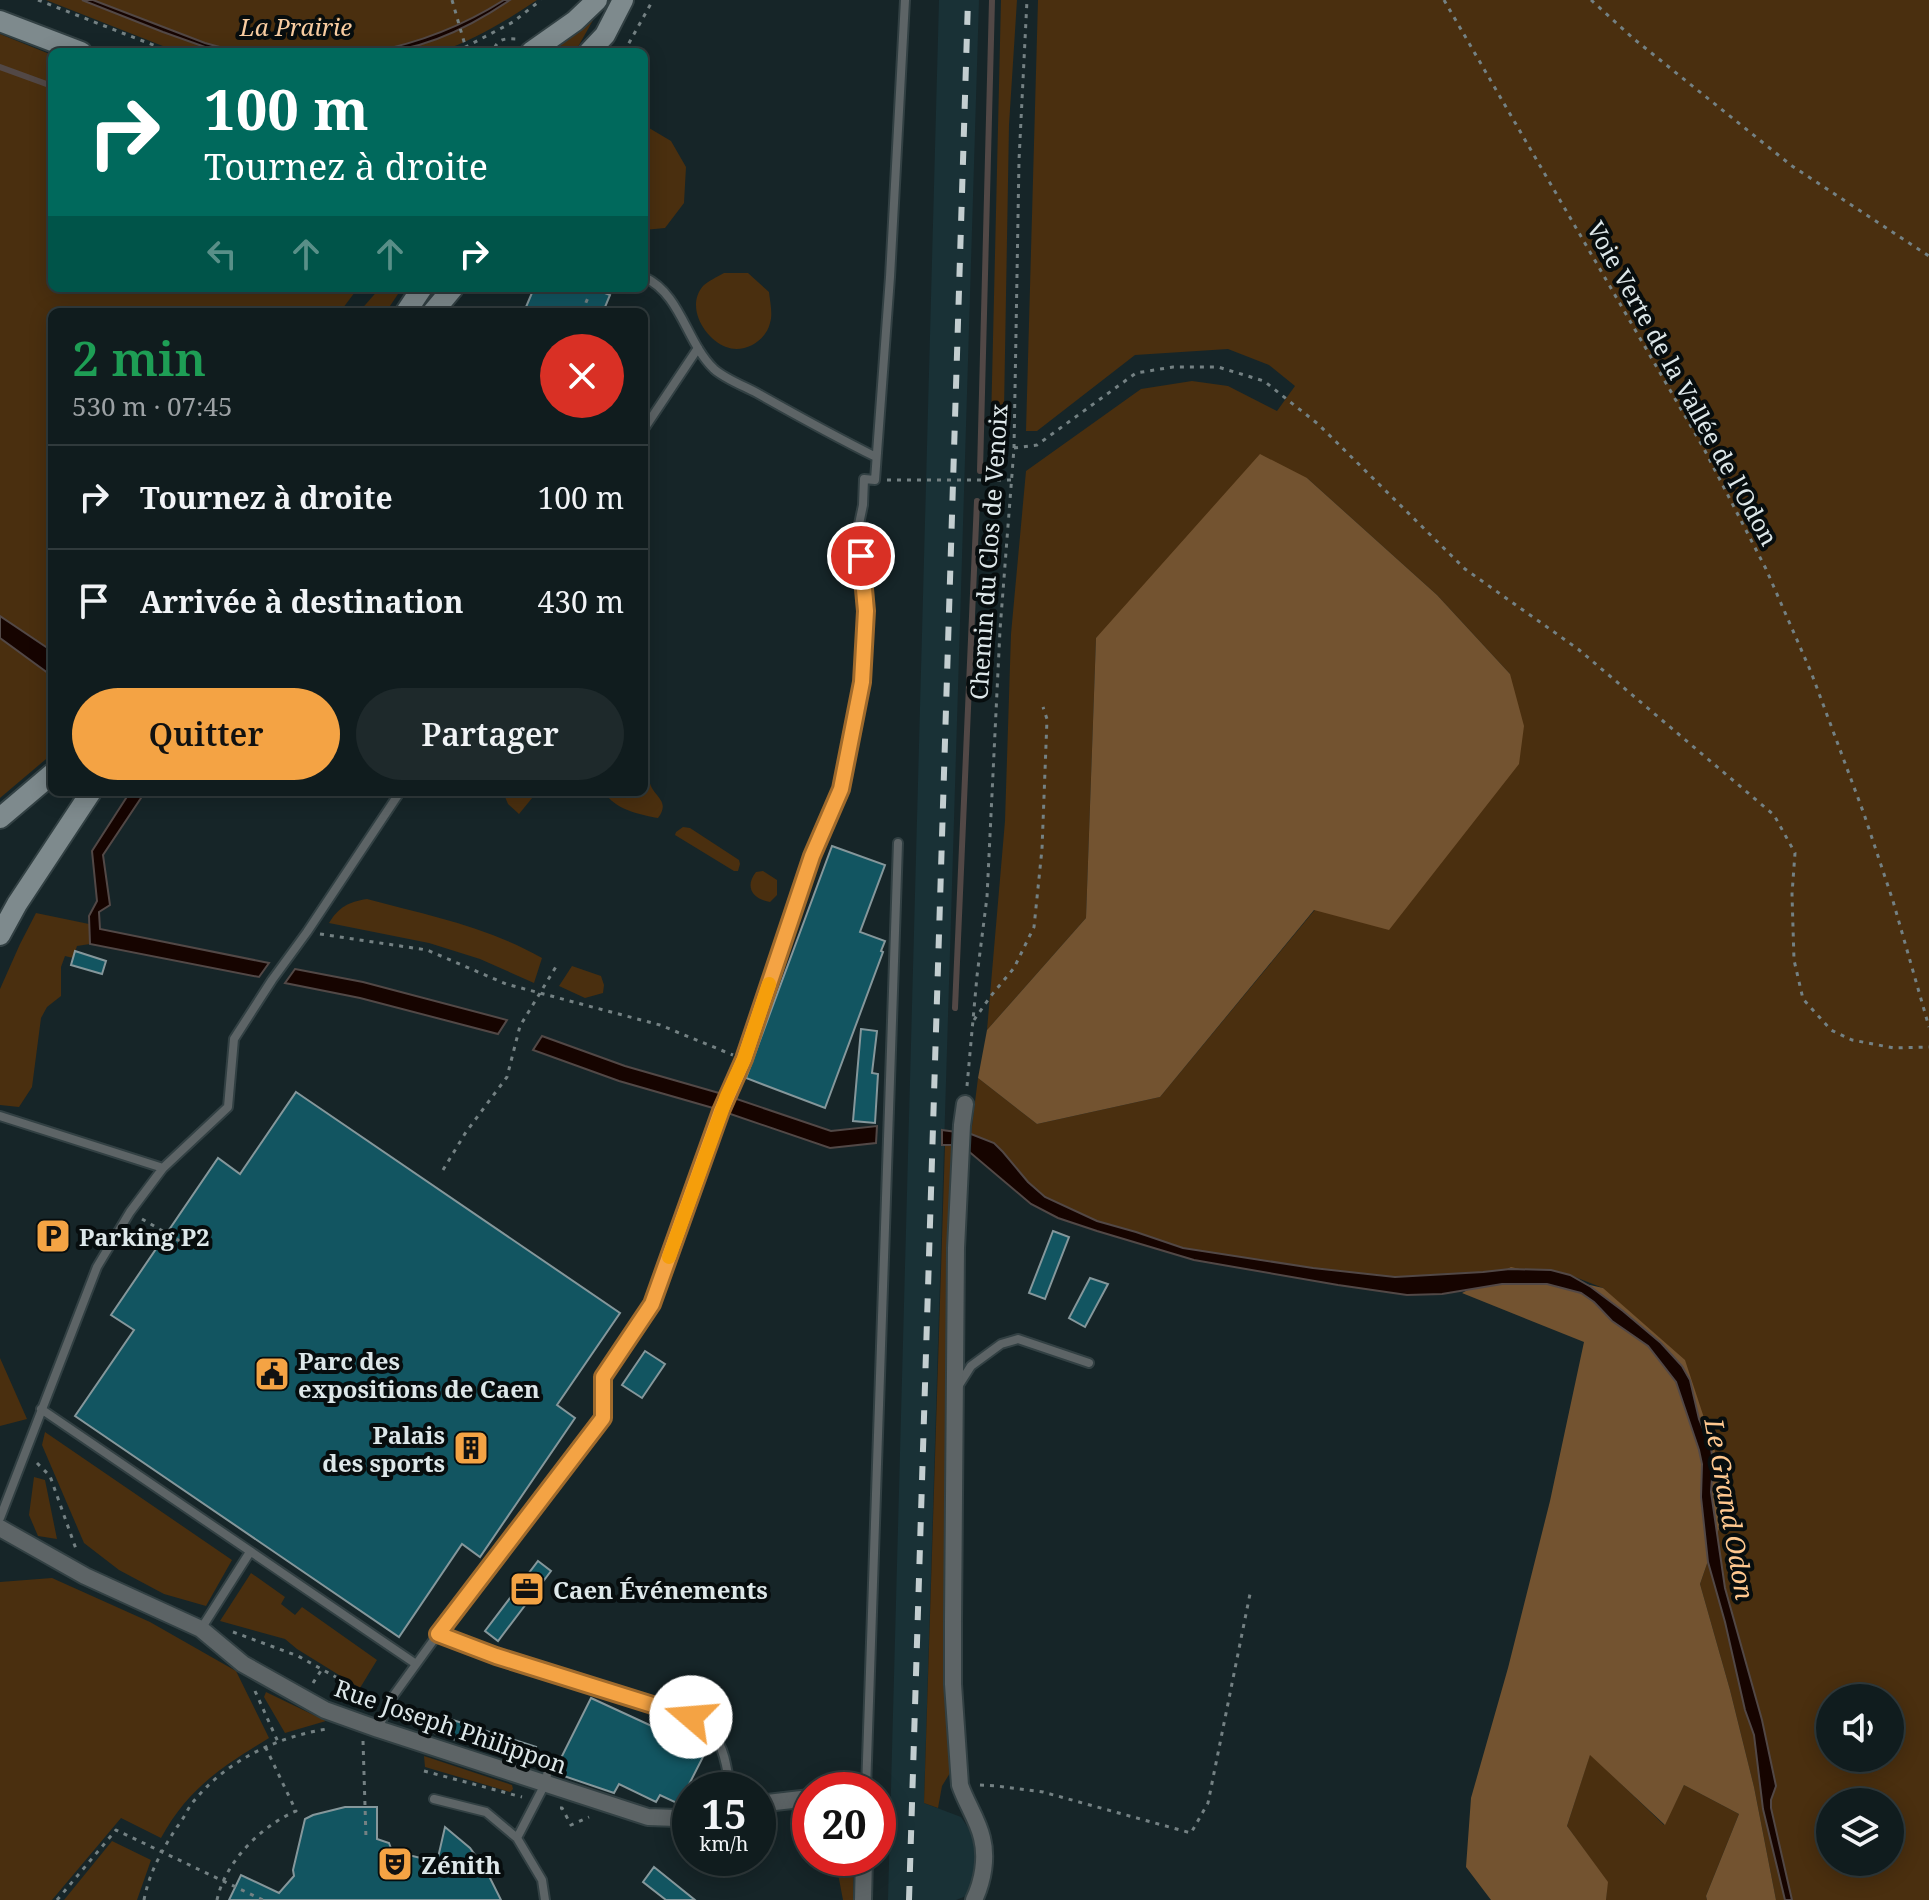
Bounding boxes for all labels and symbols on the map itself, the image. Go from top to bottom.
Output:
park label: La Prairie [239,10,352,43]
street label: Voie Verte de la Vallée de l'Odon [1580,215,1786,551]
street label: Chemin du Clos de Venoix [961,403,1015,701]
pin [827,522,895,590]
parking icon: Parking P2 [34,1217,72,1255]
place label: Parking P2 [79,1220,210,1253]
place label: Parc des expositions de Caen [298,1344,540,1405]
public building icon: Parc des expositions de Caen [253,1355,291,1393]
water label: Le Grand Odon [1696,1415,1764,1603]
place label: Palais des sports [322,1418,445,1479]
building icon: Palais des sports [452,1429,490,1467]
office icon: Caen Événements [508,1570,546,1608]
place label: Caen Événements [553,1573,768,1606]
street label: Rue Joseph Philippon [330,1671,572,1781]
position arrow [649,1675,733,1759]
speed limit sign: 20 [792,1772,896,1876]
theatre icon: Zénith [376,1845,414,1883]
place label: Zénith [421,1848,501,1881]

